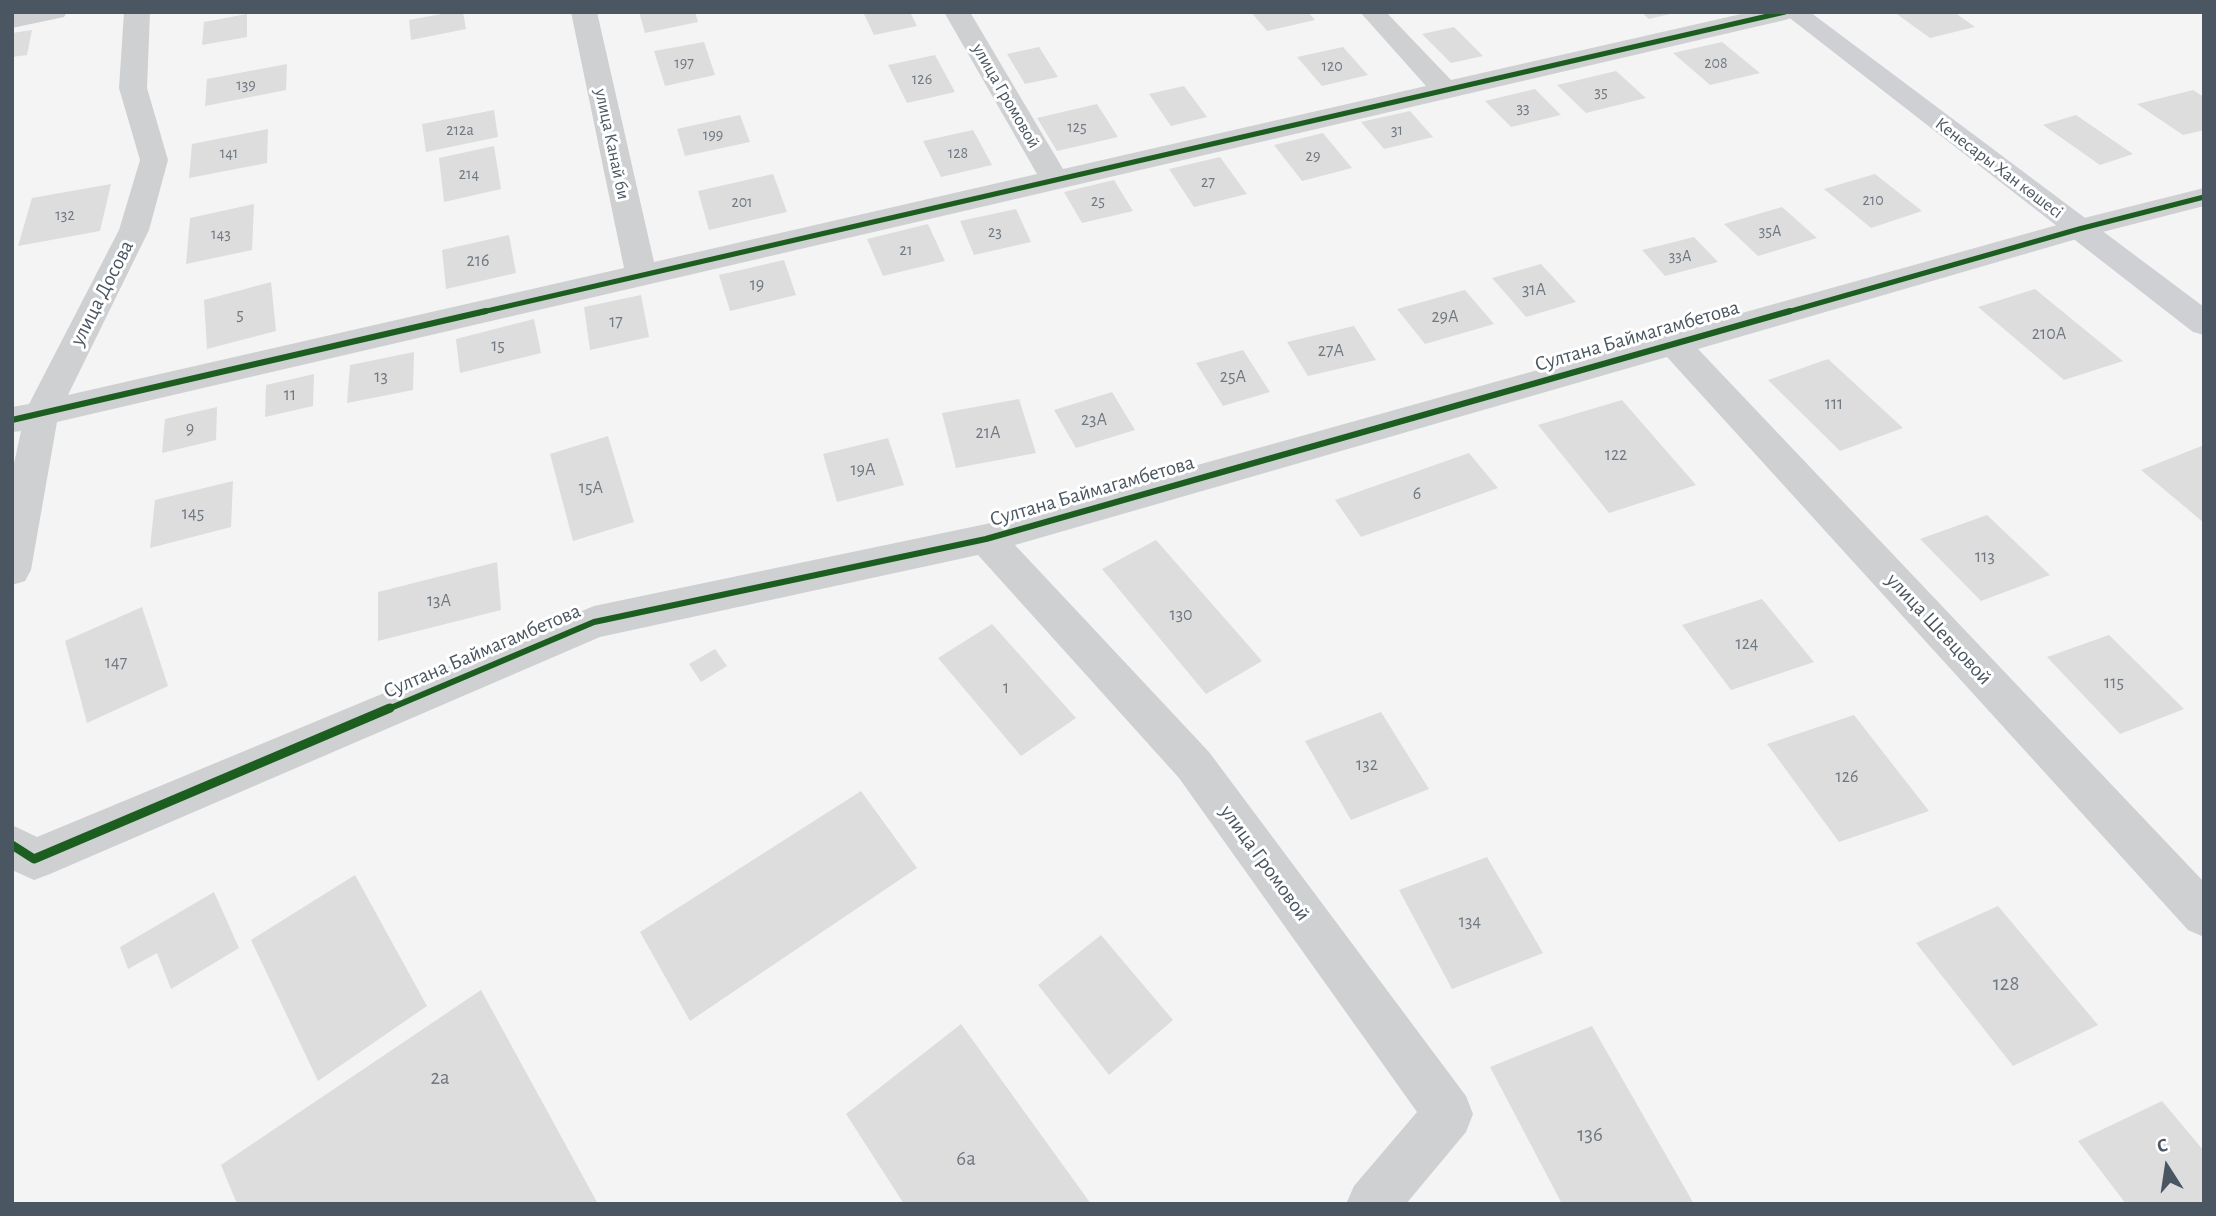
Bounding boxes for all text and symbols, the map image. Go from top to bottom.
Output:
street label: улица Громовой [967,40,1045,152]
house number: 197 [674,53,694,73]
house number: 208 [1704,53,1728,73]
house number: 120 [1321,56,1343,76]
house number: 126 [912,69,932,89]
house number: 139 [236,75,256,95]
house number: 35 [1594,82,1608,102]
street label: улица Канай би [590,87,634,201]
house number: 33 [1516,98,1530,118]
street label: Кенесары Хан көшесі [1931,113,2067,223]
house number: 125 [1067,117,1087,137]
house number: 212а [446,120,474,140]
house number: 31 [1391,120,1403,140]
house number: 199 [703,125,723,145]
house number: 141 [220,143,238,163]
house number: 128 [948,143,968,163]
house number: 29 [1306,146,1320,166]
house number: 214 [459,164,479,184]
house number: 27 [1201,172,1215,192]
house number: 210 [1862,190,1884,210]
house number: 25 [1091,191,1105,211]
house number: 201 [731,192,753,212]
house number: 132 [55,205,75,225]
house number: 35А [1759,221,1781,241]
house number: 23 [988,222,1002,242]
house number: 143 [211,224,231,244]
street label: улица Досова [65,236,139,350]
house number: 21 [900,240,912,260]
house number: 33А [1669,246,1691,266]
house number: 216 [467,250,489,272]
house number: 19 [750,274,764,296]
house number: 31А [1522,279,1546,301]
street label: Султана Баймагамбетова [1532,295,1742,377]
house number: 5 [236,304,244,326]
house number: 29А [1431,306,1459,328]
house number: 17 [609,311,623,333]
house number: 210А [2032,323,2066,345]
house number: 15 [491,335,505,357]
house number: 27А [1318,340,1344,362]
house number: 13 [374,366,388,388]
house number: 25А [1220,366,1246,388]
house number: 11 [284,384,296,406]
house number: 111 [1825,393,1843,415]
house number: 23А [1081,409,1107,431]
house number: 9 [186,418,194,440]
house number: 21А [976,422,1000,444]
house number: 122 [1605,444,1627,466]
street label: Султана Баймагамбетова [987,450,1197,532]
house number: 19А [850,459,876,481]
house number: 15А [579,477,603,499]
house number: 6 [1413,483,1421,505]
house number: 145 [182,503,204,525]
house number: 113 [1975,546,1995,568]
street label: улица Шевцовой [1881,568,1997,690]
house number: 13А [427,590,451,612]
street label: Султана Баймагамбетова [380,598,584,704]
house number: 130 [1169,604,1193,626]
house number: 124 [1735,633,1759,655]
house number: 147 [105,652,127,674]
house number: 115 [2104,672,2124,694]
house number: 1 [1003,677,1009,699]
house number: 132 [1356,754,1378,776]
house number: 126 [1836,766,1858,788]
street label: улица Громовой [1214,800,1316,926]
house number: 134 [1459,911,1481,933]
house number: 128 [1993,971,2019,997]
house number: 2а [430,1065,450,1091]
house number: 136 [1577,1122,1603,1148]
north arrow [2132,1132,2202,1202]
text: С [2155,1136,2170,1156]
house number: 6а [956,1146,976,1172]

